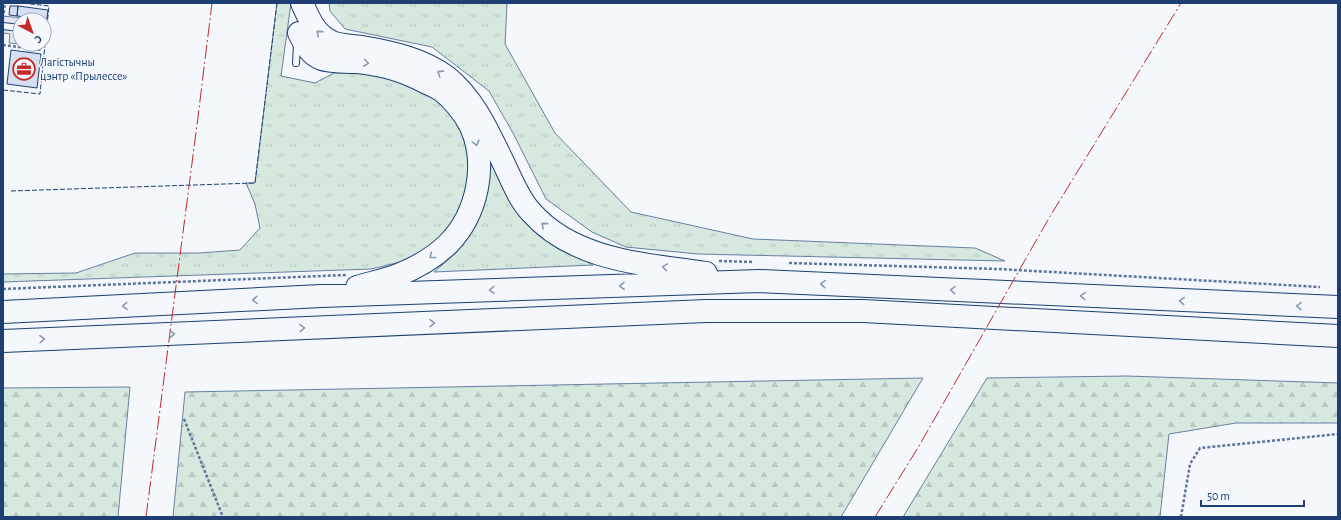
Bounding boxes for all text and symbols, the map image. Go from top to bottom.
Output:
north arrow [12,12,52,52]
one-way arrow [317,30,324,37]
text: С [32,33,44,45]
office icon: Лагістычны цэнтр «Прылессе» [11,56,37,82]
place label: Лагістычны цэнтр «Прылессе» [40,56,128,82]
one-way arrow [363,58,370,67]
one-way arrow [438,71,445,78]
one-way arrow [471,139,479,146]
one-way arrow [541,222,549,229]
one-way arrow [430,251,437,258]
one-way arrow [662,263,668,272]
one-way arrow [820,280,826,288]
one-way arrow [619,282,625,290]
one-way arrow [489,286,495,295]
one-way arrow [950,286,956,294]
one-way arrow [1080,292,1086,300]
one-way arrow [252,295,258,304]
one-way arrow [1179,296,1185,305]
one-way arrow [122,302,128,310]
one-way arrow [1296,302,1302,310]
one-way arrow [429,319,435,327]
one-way arrow [299,324,305,333]
one-way arrow [169,329,175,338]
one-way arrow [39,335,45,343]
scale bar [1201,482,1304,508]
text: 50 m [1207,490,1230,502]

